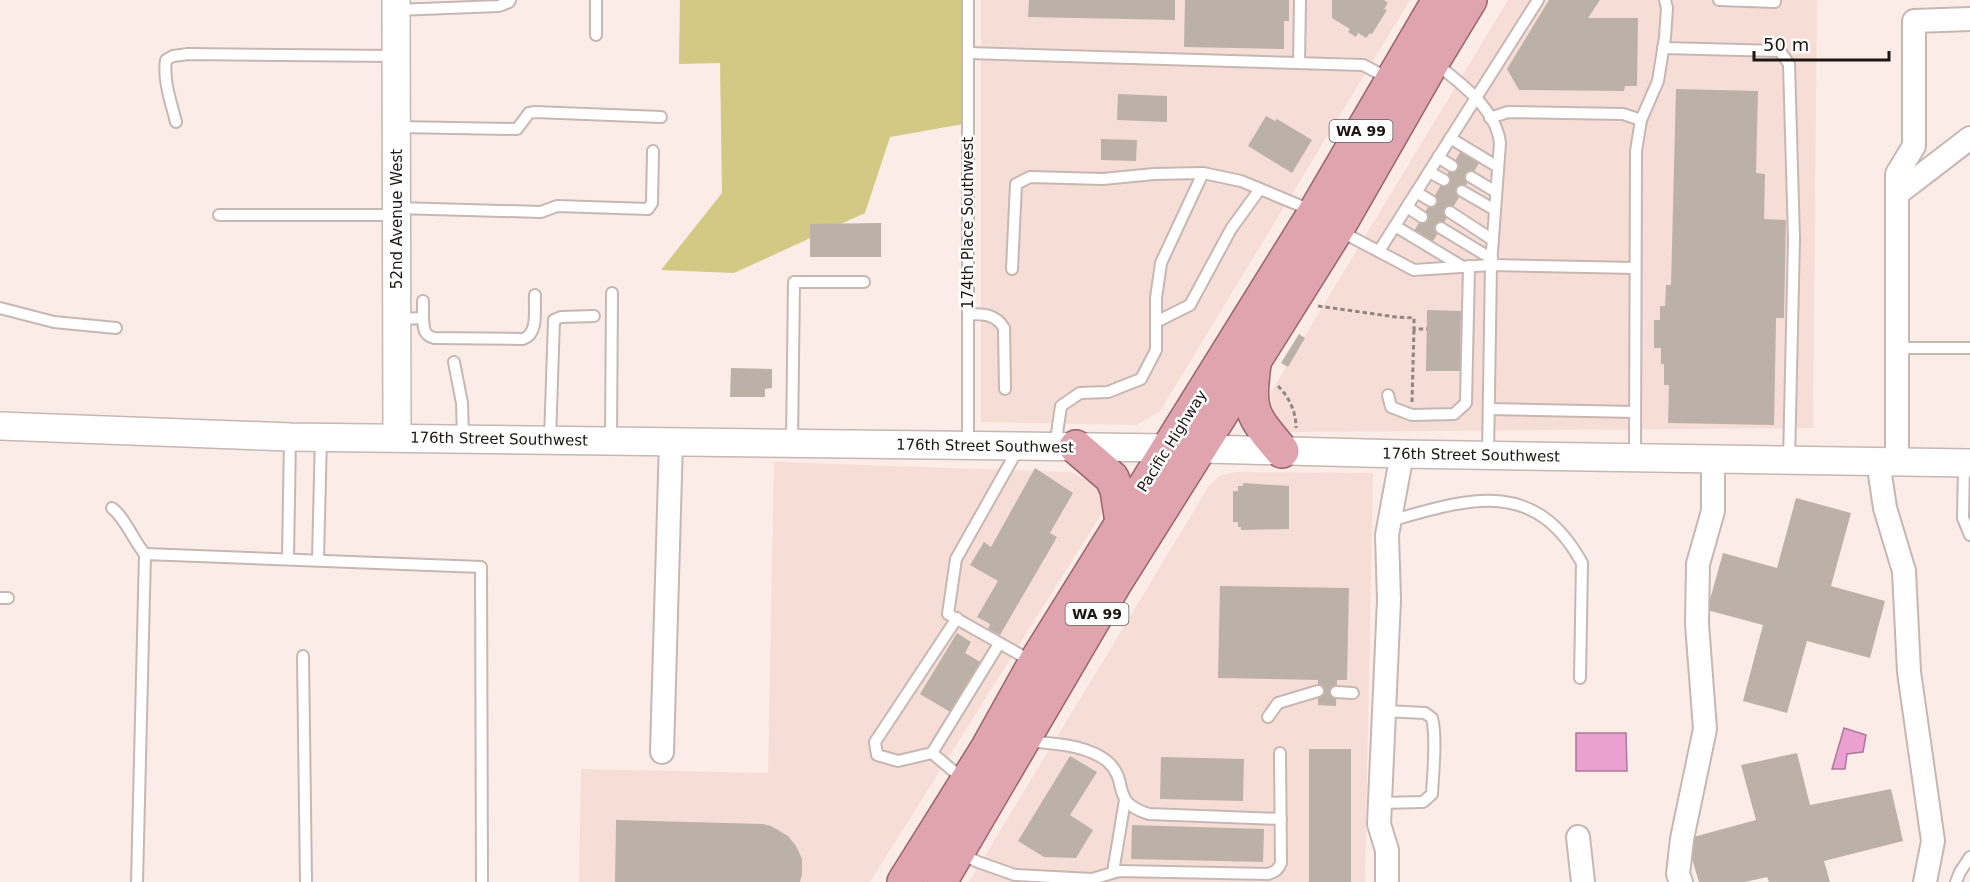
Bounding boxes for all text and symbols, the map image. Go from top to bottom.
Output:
scale bar [1754,24,1889,62]
text: 50 m [1763,34,1809,55]
road number: WA 99 [1330,120,1392,142]
street label: 174th Place Southwest [959,137,977,309]
street label: 52nd Avenue West [388,149,406,289]
street label: Pacific Highway [1133,386,1211,495]
street label: 176th Street Southwest [410,428,588,450]
street label: 176th Street Southwest [896,435,1074,457]
street label: 176th Street Southwest [1382,444,1560,466]
road number: WA 99 [1066,603,1128,625]

